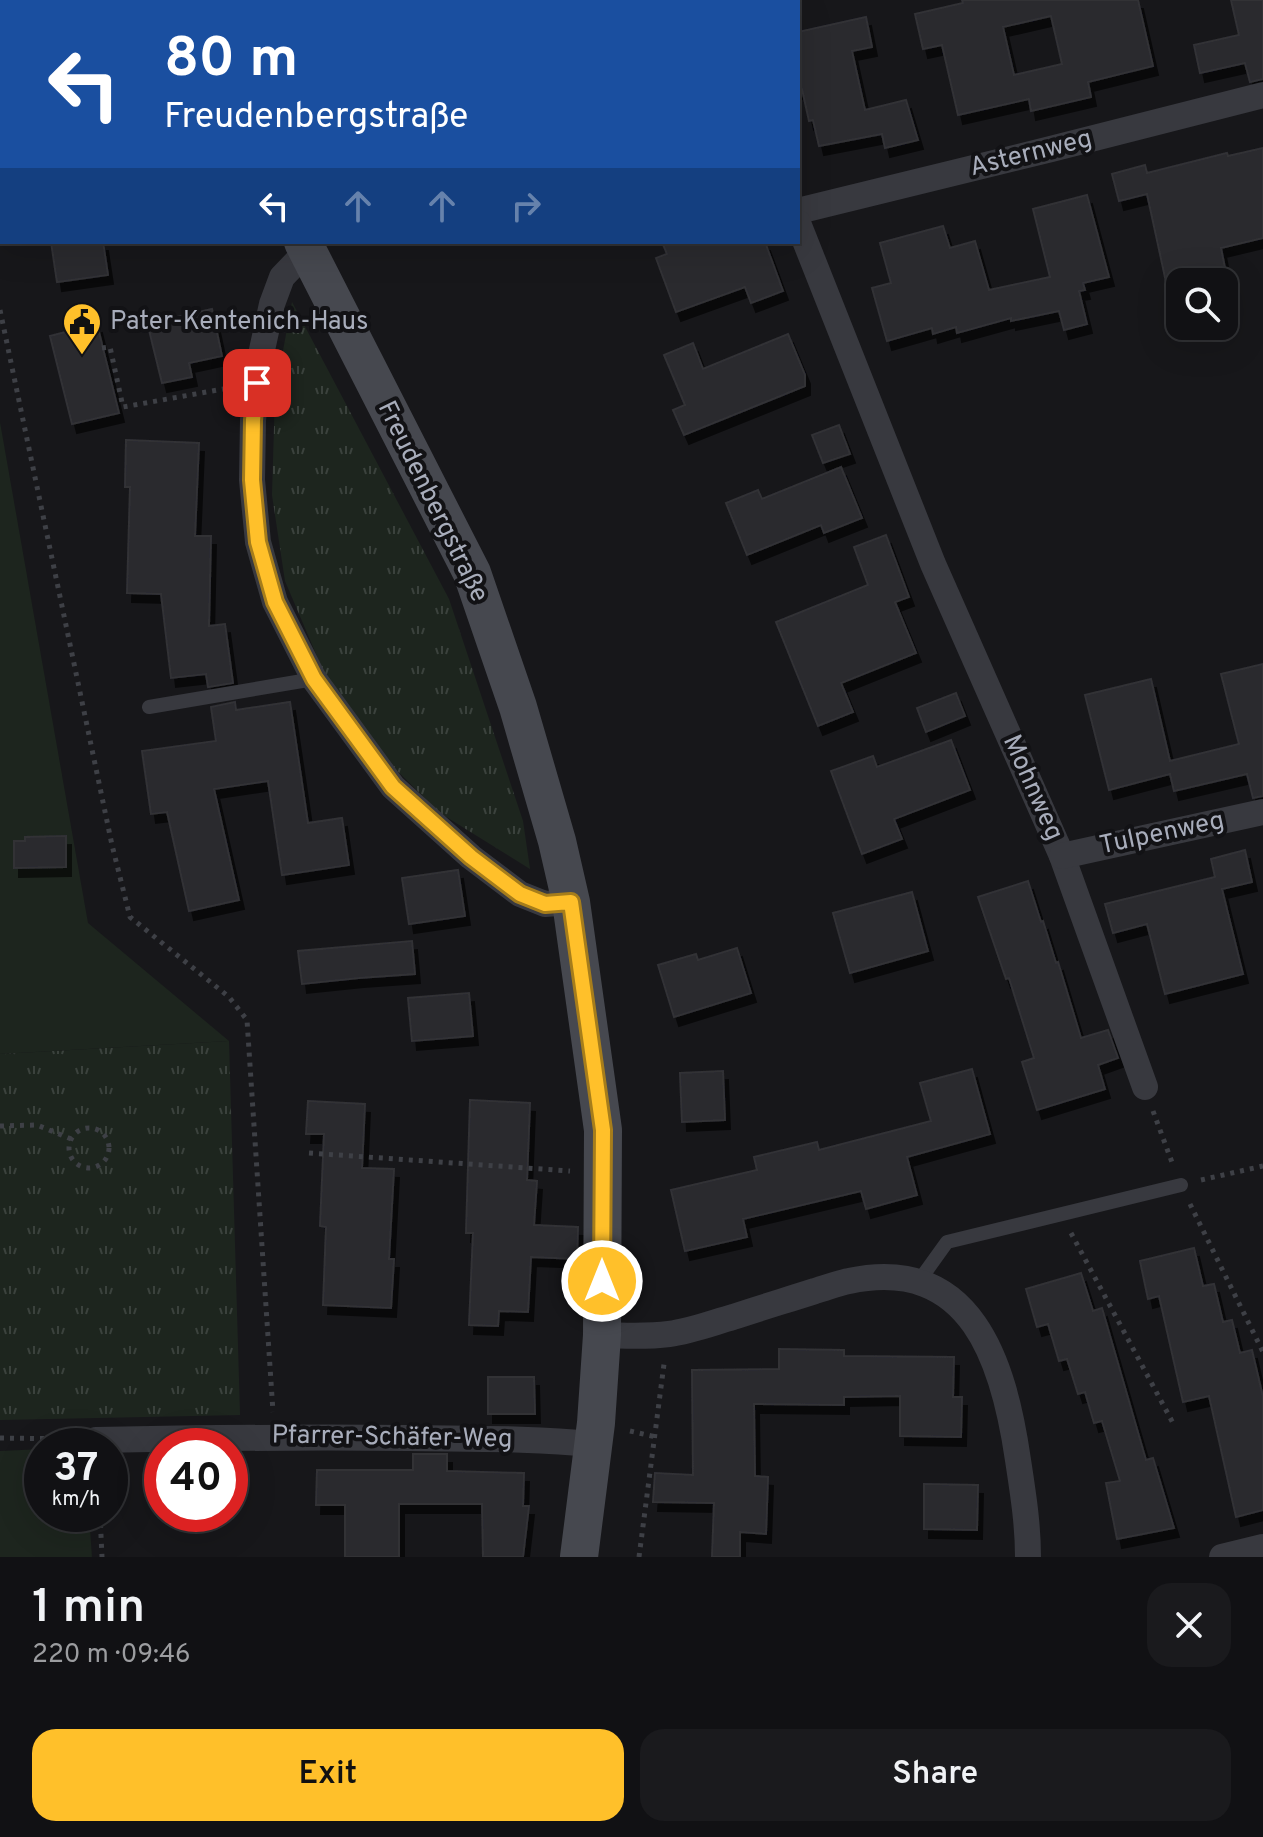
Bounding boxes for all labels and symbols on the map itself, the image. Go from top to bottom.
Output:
street label: Asternweg [966,123,1096,185]
public building icon: Pater-Kentenich-Haus [61,301,103,356]
place label: Pater-Kentenich-Haus [110,306,368,339]
pin [223,349,291,417]
street label: Freudenbergstraße [369,396,495,608]
street label: Mohnweg [994,730,1070,846]
street label: Tulpenweg [1097,805,1227,863]
position arrow [560,1239,644,1323]
street label: Pfarrer-Schäfer-Weg [271,1419,513,1457]
speed limit sign: 40 [144,1428,248,1532]

